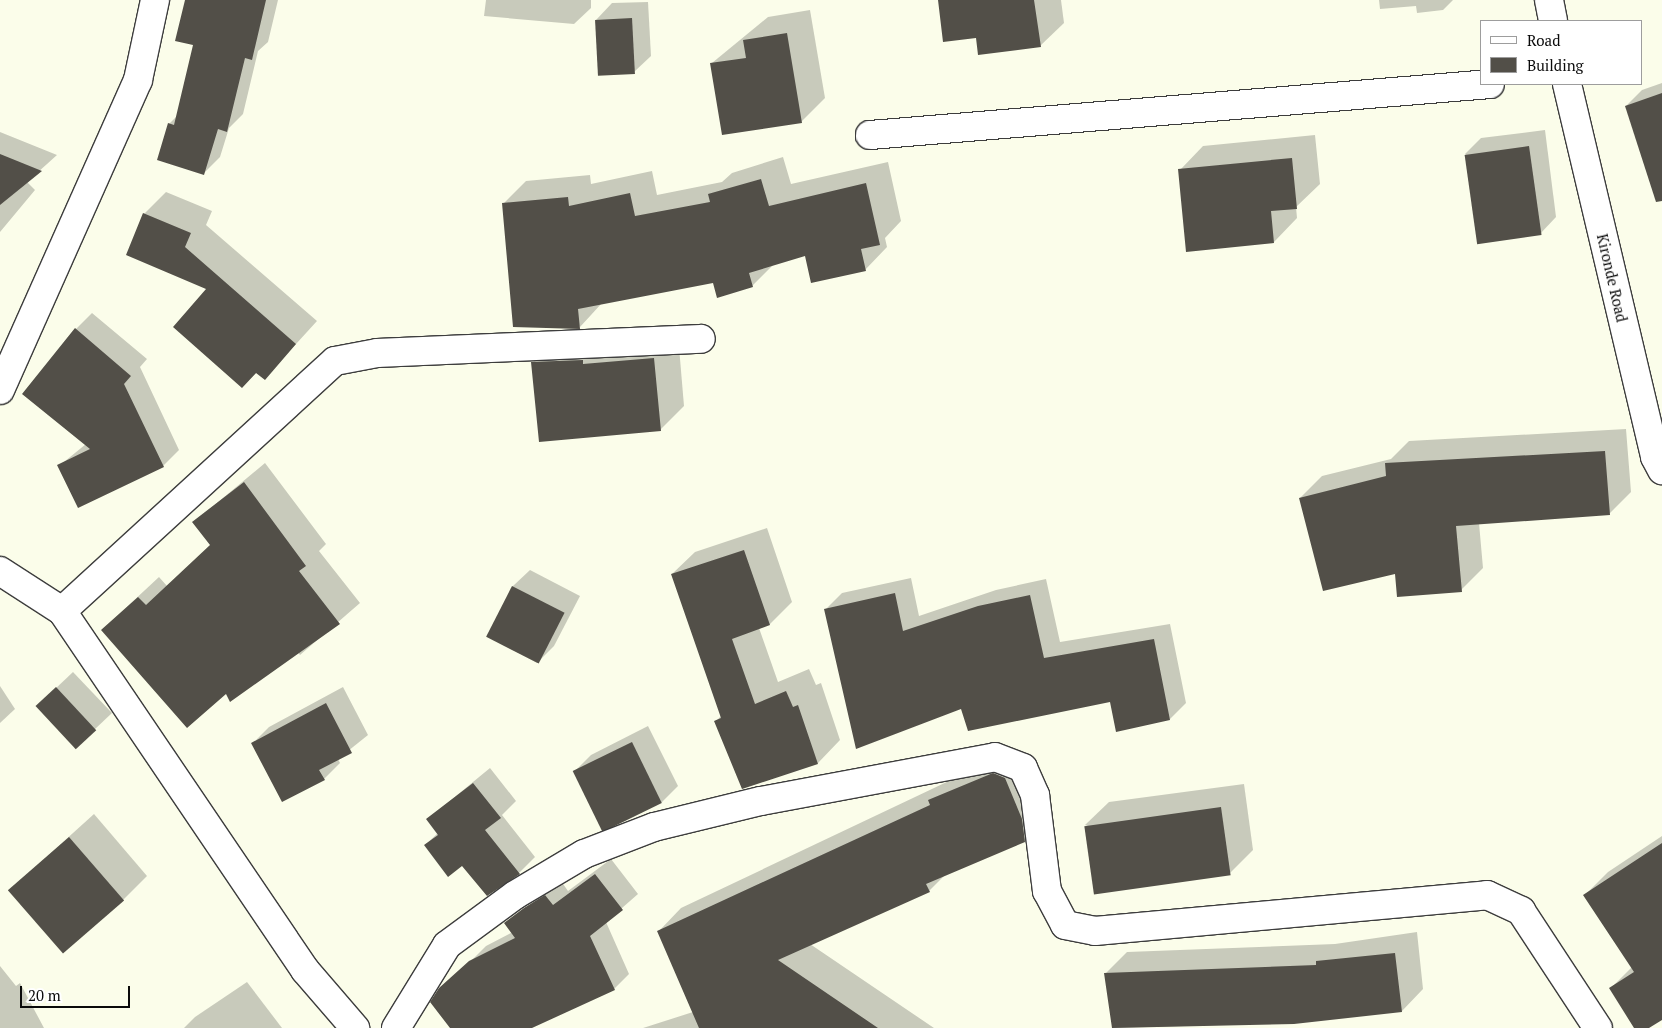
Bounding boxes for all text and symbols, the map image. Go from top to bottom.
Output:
legend [1480,20,1642,85]
text: Road [1527,30,1560,50]
text: Building [1527,55,1584,75]
street label: Kironde Road [1593,232,1631,324]
scale bar [22,976,132,1008]
text: 20 m [28,985,61,1005]

